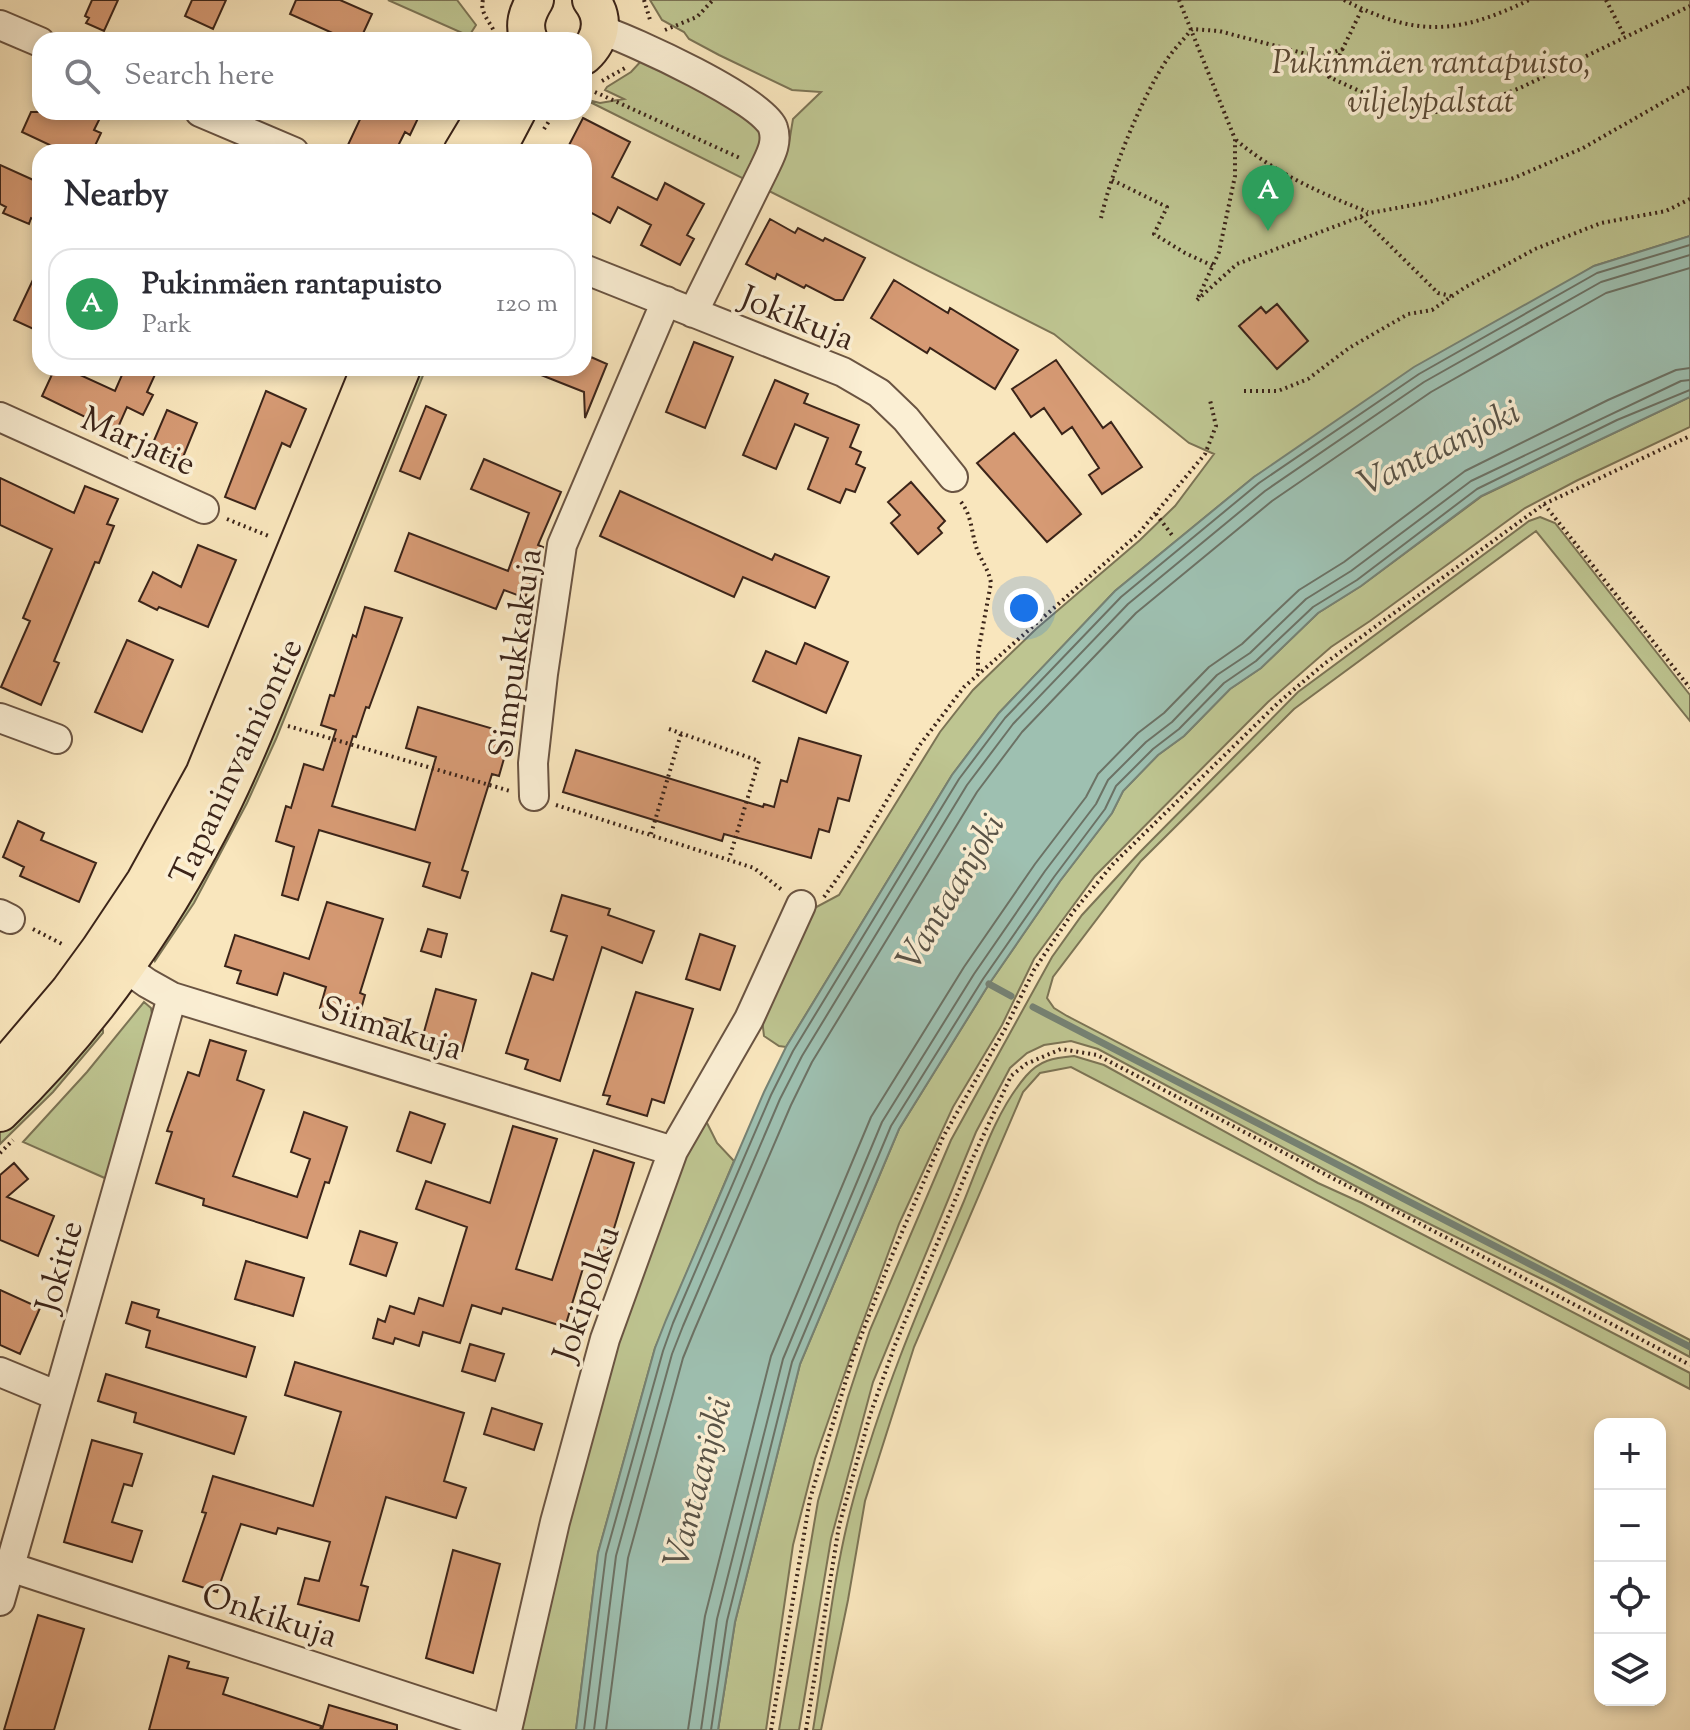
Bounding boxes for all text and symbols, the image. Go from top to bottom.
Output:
search box [32,32,592,120]
park label: Pukinmäen rantapuisto, viljelypalstat [1272,40,1590,128]
icon: search [60,54,104,98]
text: Search here [124,55,274,98]
pin: A [1242,165,1294,231]
text: Nearby [64,172,169,221]
text: Pukinmäen rantapuisto [142,264,442,307]
street label: Jokikuja [730,274,861,365]
text: A [81,286,103,323]
text: 120 m [496,286,558,323]
text: Park [142,307,192,344]
water label: Vantaanjoki [1350,388,1530,511]
street label: Marjatie [72,396,203,490]
street label: Simpukkakuja [478,545,556,762]
your location [1004,588,1044,628]
street label: Tapaninvainiontie [159,631,317,894]
water label: Vantaanjoki [885,805,1020,981]
street label: Siimakuja [314,986,468,1075]
street label: Jokitie [24,1215,98,1320]
street label: Jokipolku [542,1220,634,1371]
water label: Vantaanjoki [652,1392,748,1574]
map controls [1594,1418,1666,1706]
button: + [1594,1418,1666,1490]
button: − [1594,1490,1666,1562]
button: locate [1594,1562,1666,1634]
street label: Onkikuja [195,1572,343,1662]
button: layers [1594,1634,1666,1706]

